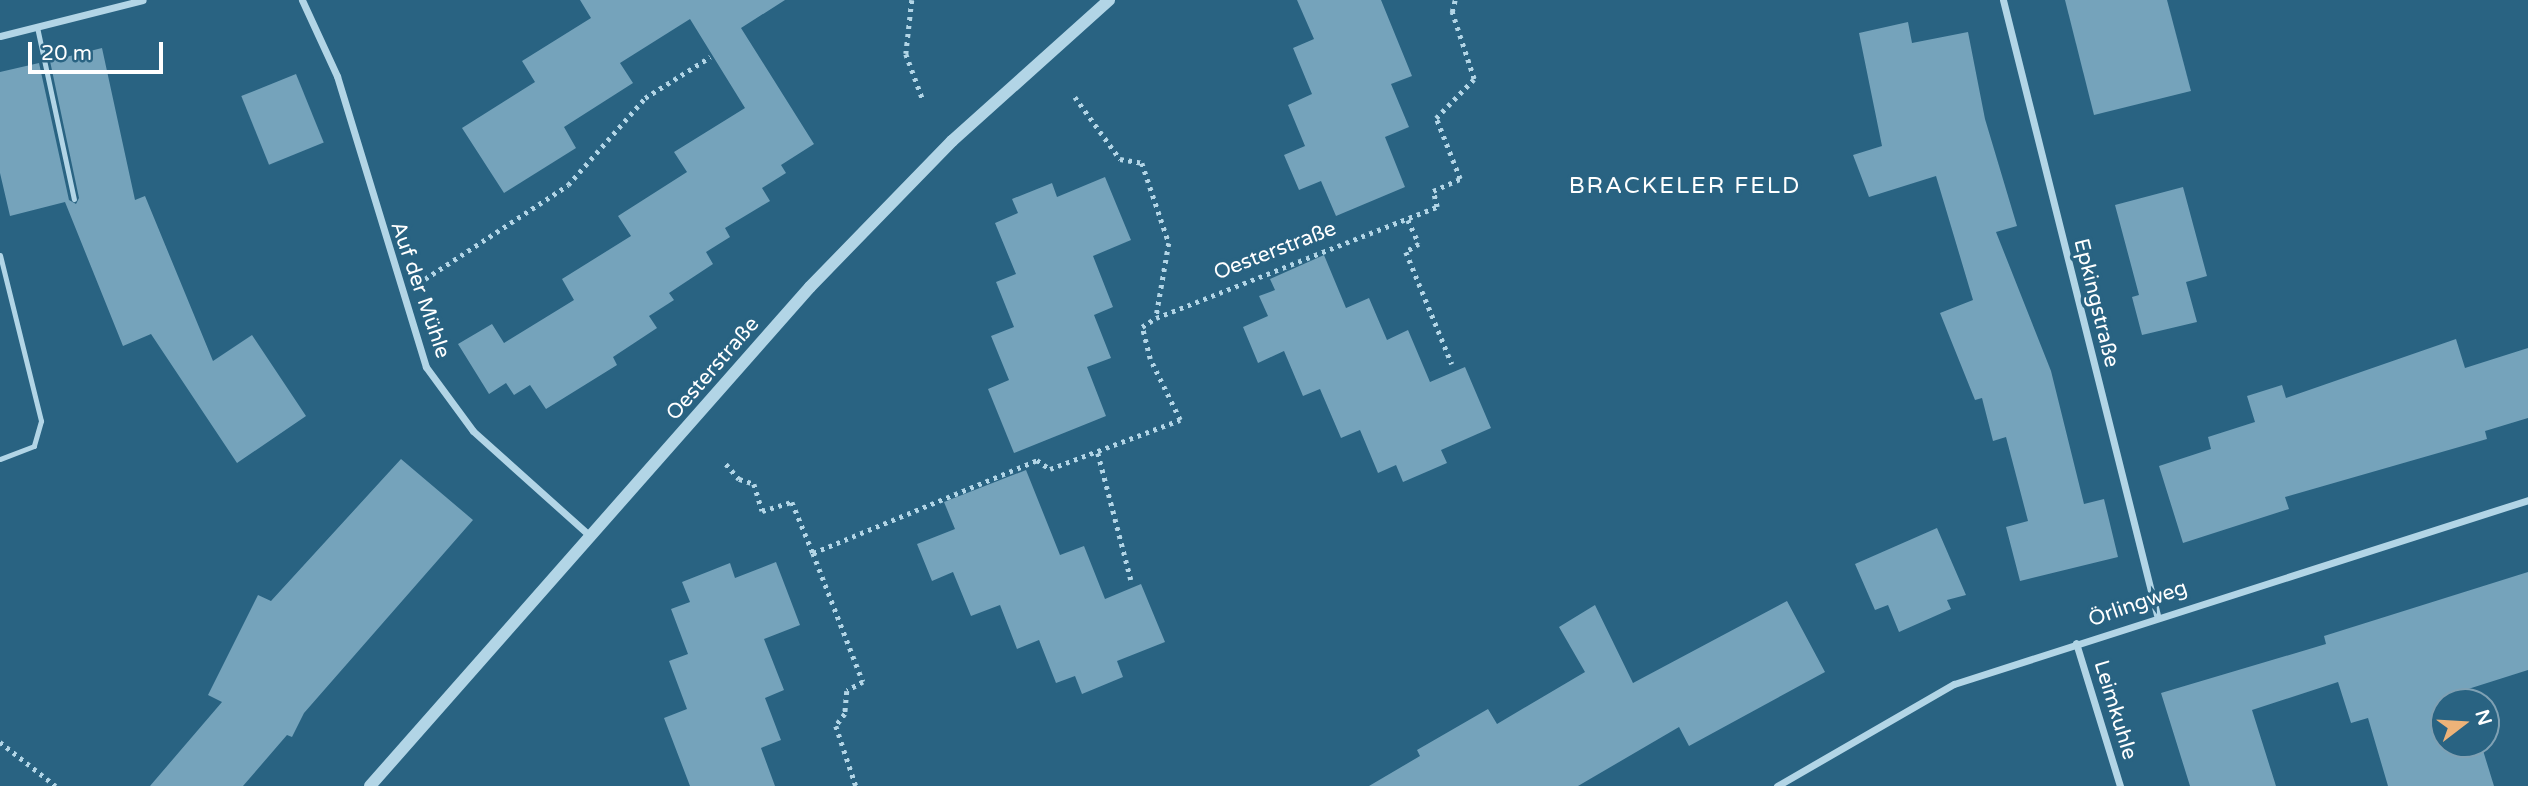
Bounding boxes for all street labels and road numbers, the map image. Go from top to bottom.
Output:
street label: Oesterstraße [1210,216,1340,286]
street label: Auf der Mühle [385,218,455,362]
street label: Epkingstraße [2068,236,2124,370]
street label: Oesterstraße [661,312,765,426]
street label: Örlingweg [2085,575,2191,633]
street label: Leimkuhle [2088,657,2142,763]

